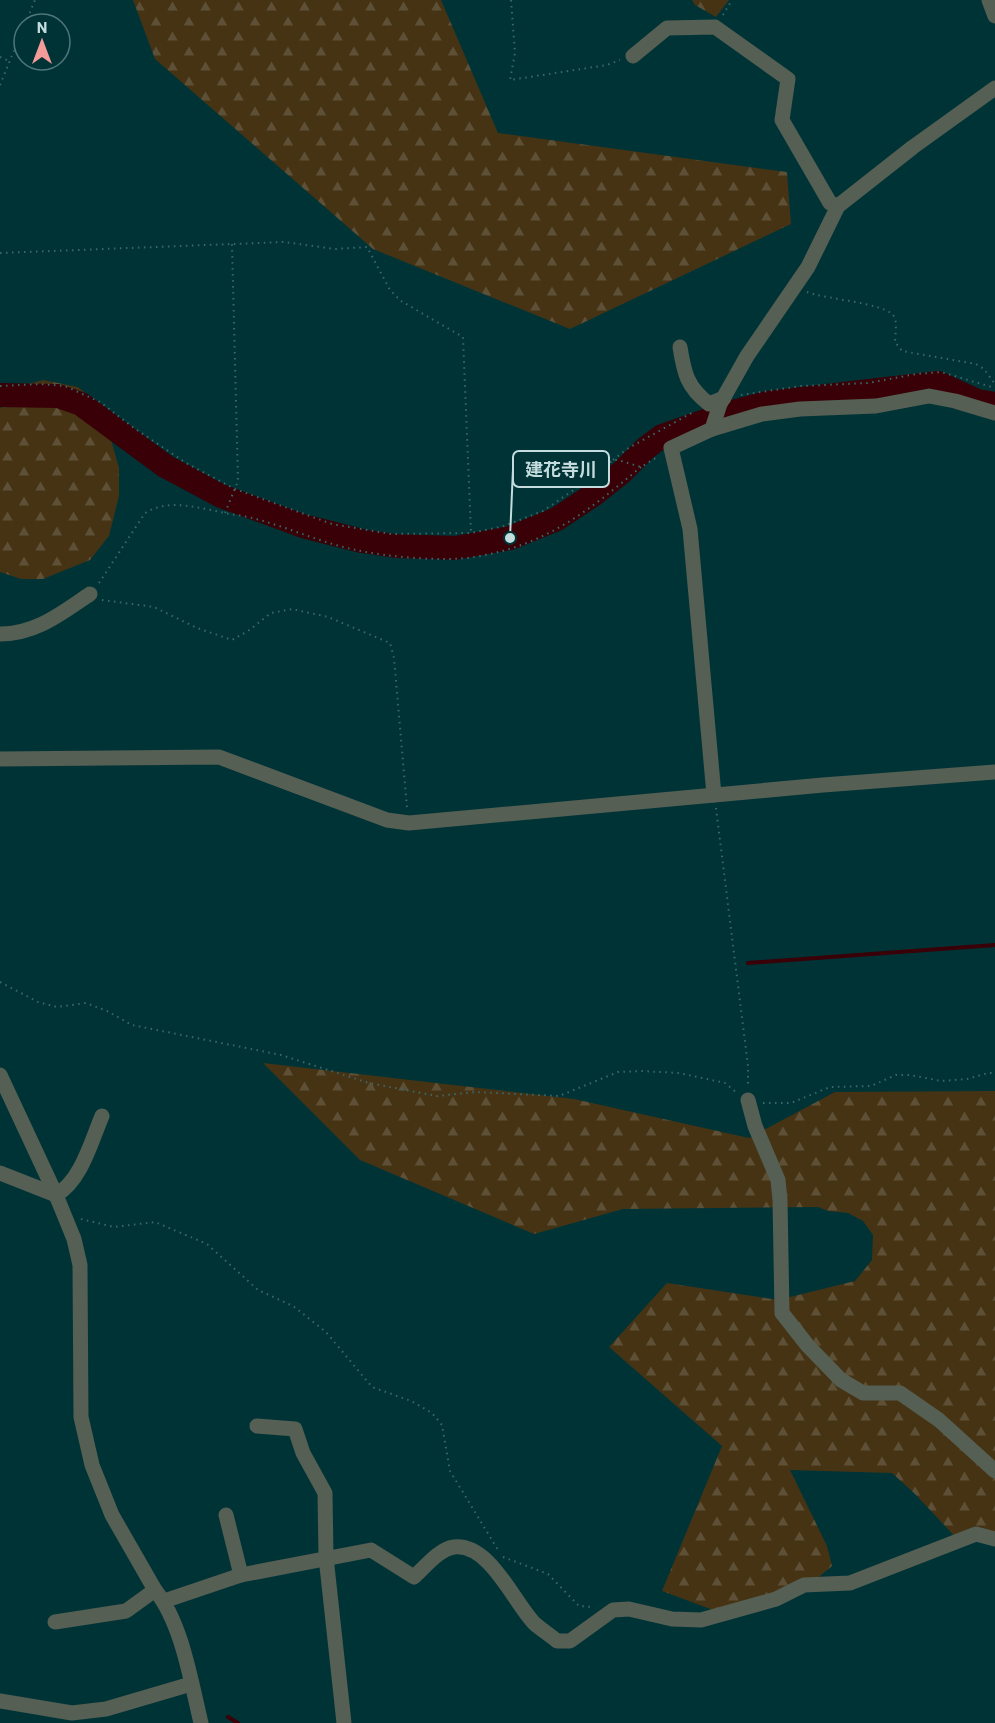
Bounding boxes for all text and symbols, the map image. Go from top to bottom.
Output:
north arrow [12,12,72,72]
text: N [37,17,47,36]
callout: 建花寺川 [513,451,609,487]
text: 建花寺川 [525,458,597,480]

